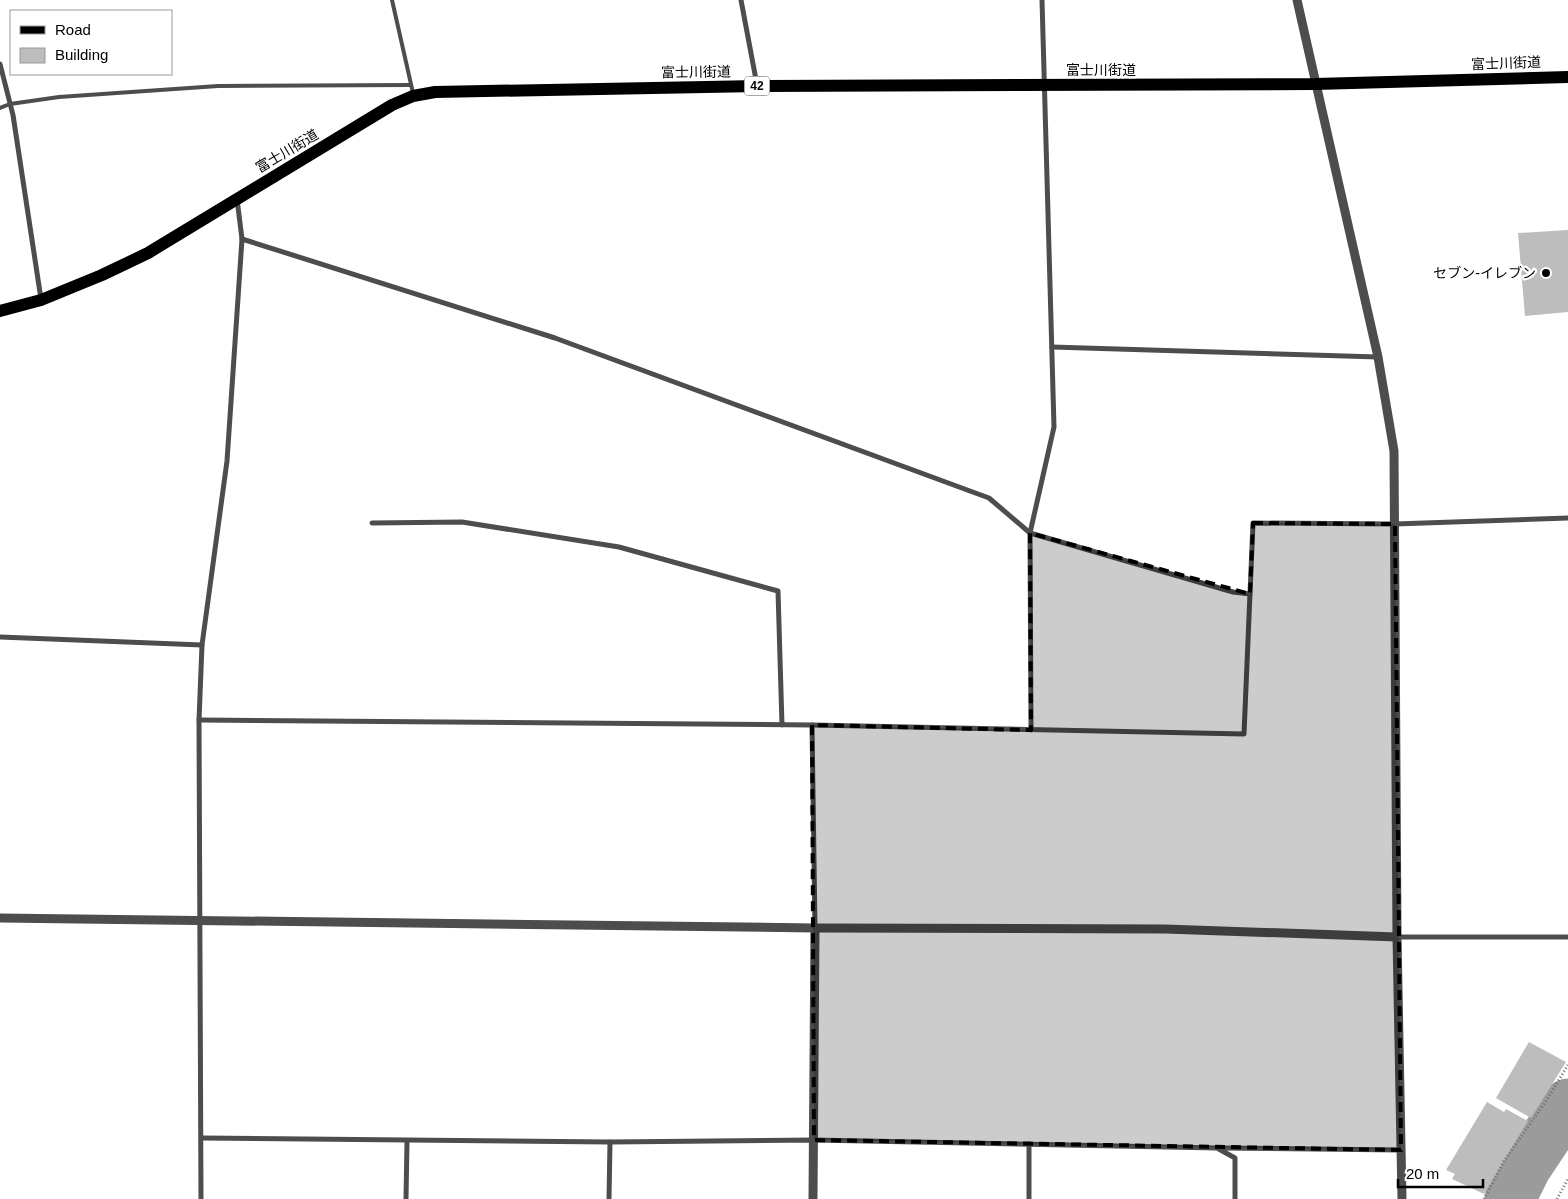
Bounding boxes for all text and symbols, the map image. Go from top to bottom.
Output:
legend [10,10,172,75]
text: Road [55,21,91,38]
text: Building [55,46,108,63]
street label: 富士川街道 [1471,54,1541,72]
street label: 富士川街道 [1066,62,1136,78]
street label: 富士川街道 [661,63,731,81]
road number: 42 [744,76,770,95]
street label: 富士川街道 [253,126,321,176]
place label: セブン-イレブン [1433,265,1536,281]
marker: セブン-イレブン [1540,267,1552,279]
scale bar [1398,1156,1483,1188]
text: 20 m [1406,1165,1439,1182]

